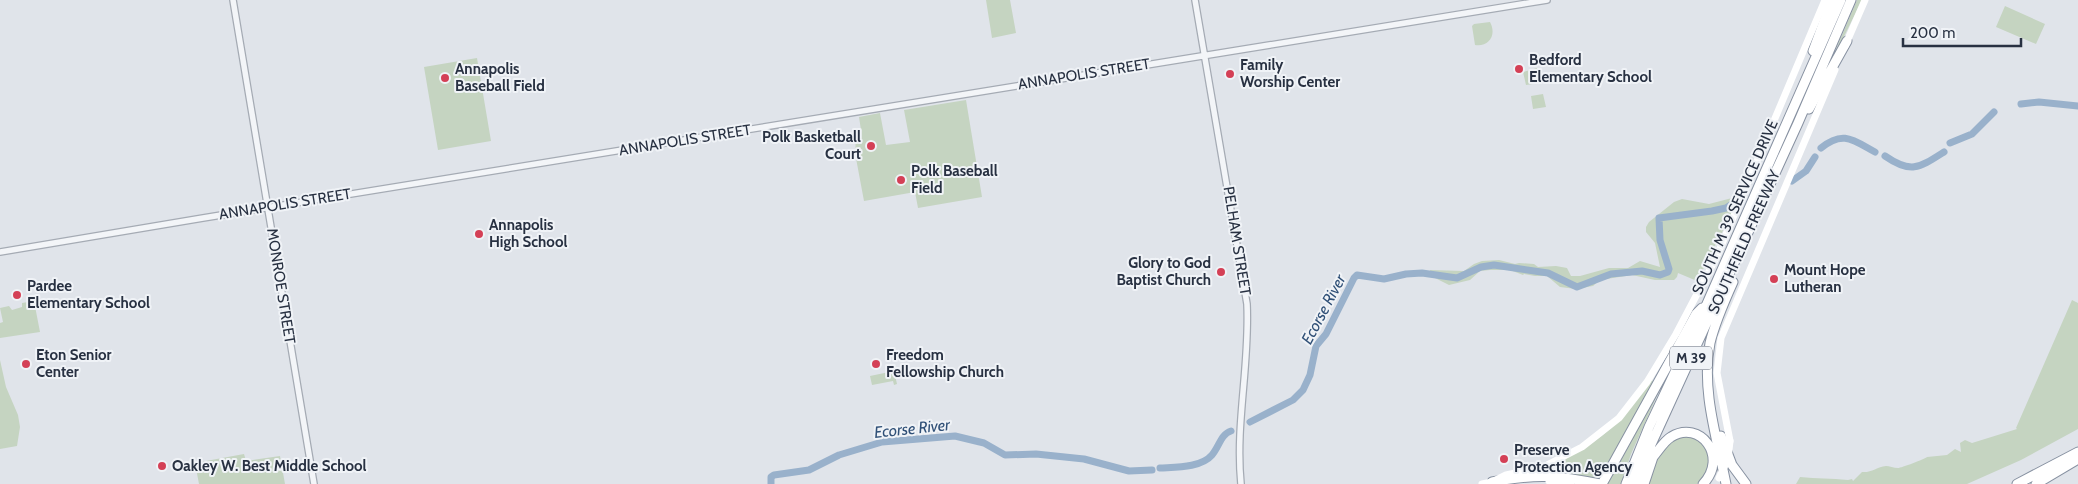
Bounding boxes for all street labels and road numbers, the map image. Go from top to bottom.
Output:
street label: ANNAPOLIS STREET [1017,55,1151,93]
street label: SOUTH M 39 SERVICE DRIVE [1688,117,1782,297]
street label: ANNAPOLIS STREET [618,121,752,159]
street label: SOUTHFIELD FREEWAY [1704,167,1784,317]
street label: ANNAPOLIS STREET [218,185,352,223]
street label: PELHAM STREET [1219,185,1255,297]
street label: MONROE STREET [263,227,299,345]
road number: M 39 [1670,346,1712,369]

